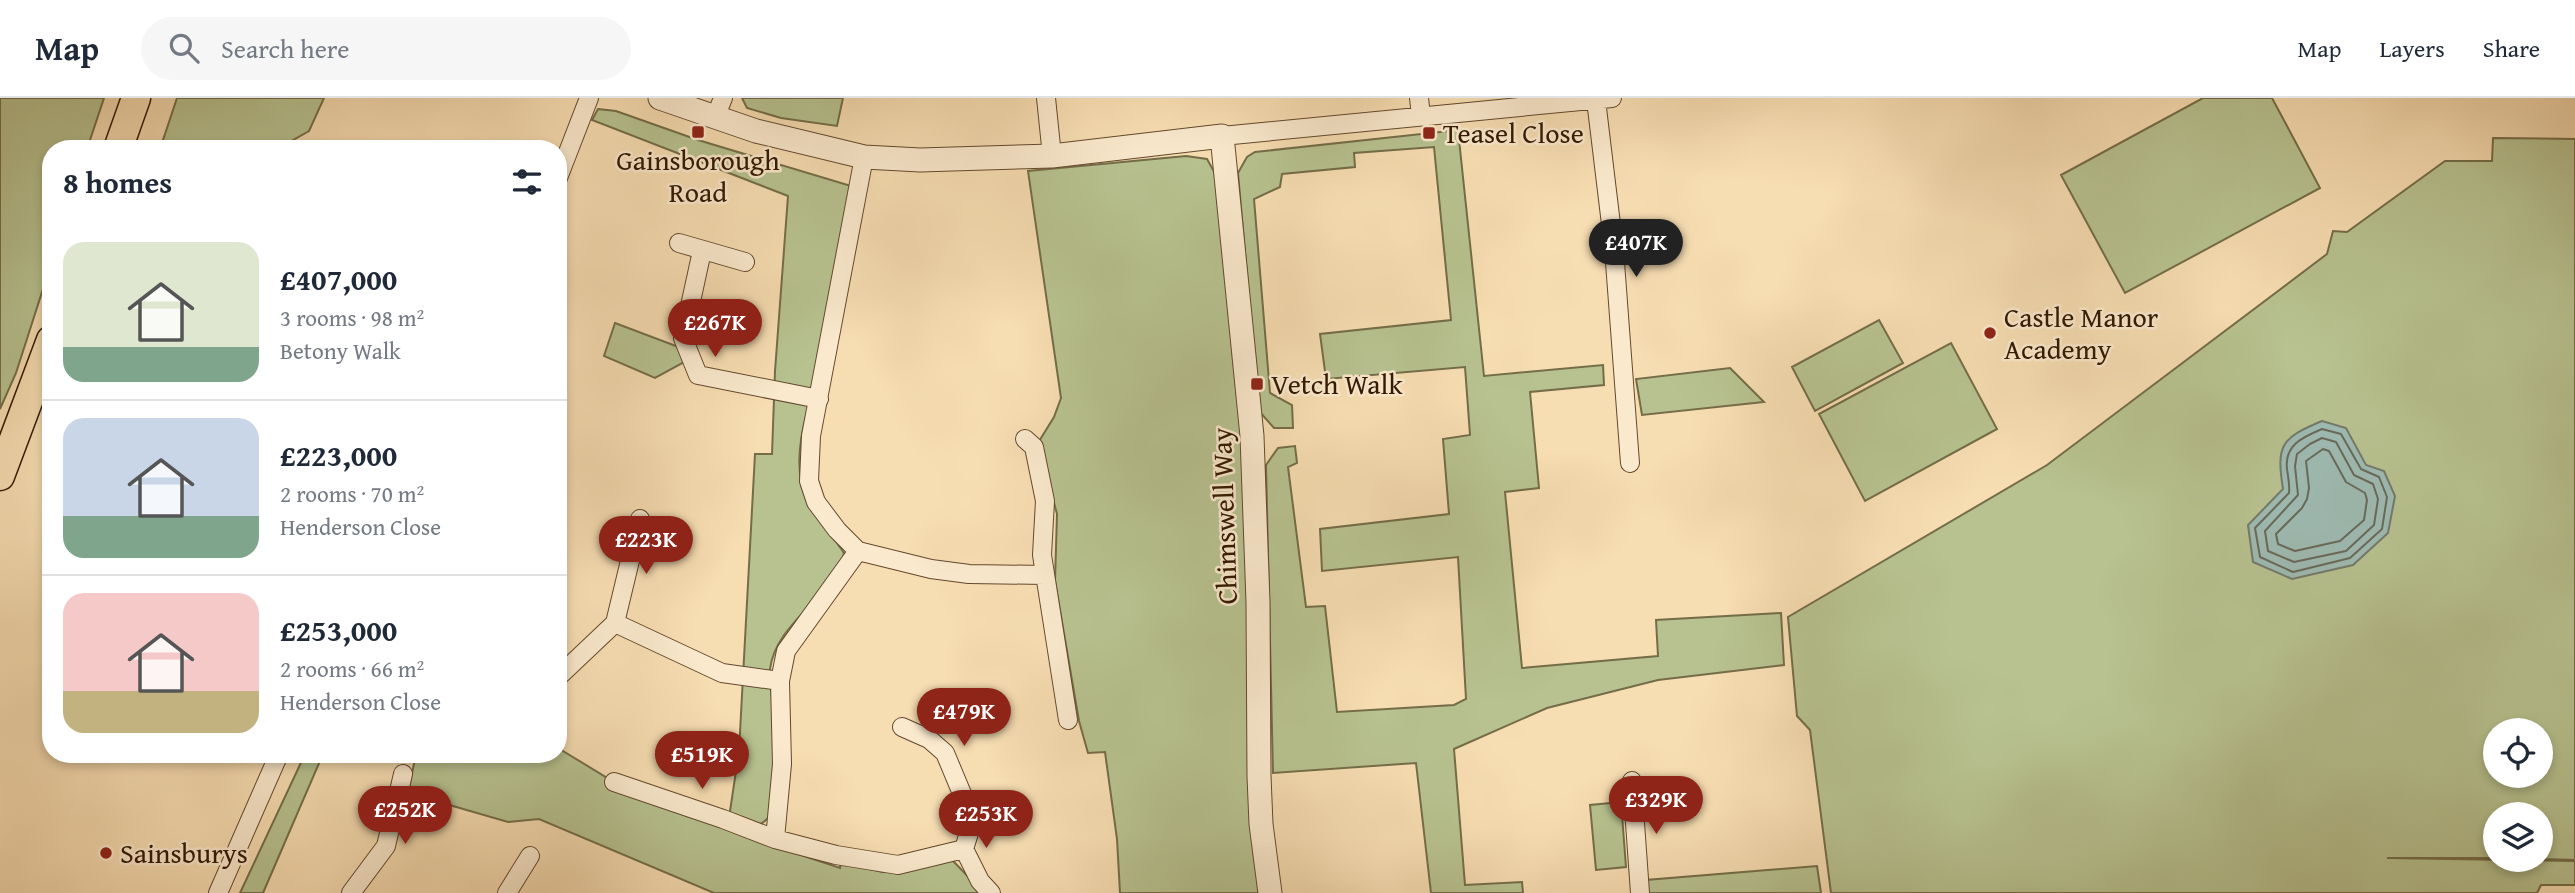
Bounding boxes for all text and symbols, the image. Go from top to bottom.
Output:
search box [141,17,631,80]
text: Map [35,24,99,72]
icon: search [165,29,203,67]
text: Search here [221,29,349,68]
text: Map [2298,31,2341,66]
text: Layers [2379,31,2445,66]
text: Share [2483,31,2540,66]
place label: Teasel Close [1443,112,1584,153]
marker: Gainsborough Road [690,124,706,140]
marker: Teasel Close [1421,125,1437,141]
place label: Gainsborough Road [616,139,780,212]
text: 8 homes [63,160,172,204]
icon: filters [508,163,546,201]
pin: £407K [1587,220,1685,279]
text: £407K [1605,225,1667,258]
text: £407,000 [280,257,397,301]
icon: home [119,270,203,354]
place label: Castle Manor Academy [2004,296,2159,369]
pin: £267K [666,300,764,359]
text: 3 rooms · 98 m² [280,301,424,334]
text: £267K [684,305,746,338]
marker: Castle Manor Academy [1982,325,1998,341]
text: Betony Walk [280,334,401,367]
place label: Vetch Walk [1271,363,1403,404]
marker: Vetch Walk [1249,376,1265,392]
street label: Chimswell Way [1200,427,1247,605]
text: £223,000 [280,433,397,477]
icon: home [119,446,203,530]
text: 2 rooms · 70 m² [280,477,424,510]
text: Henderson Close [280,510,441,543]
pin: £223K [597,517,695,576]
text: £223K [615,522,677,555]
text: £253,000 [280,608,397,652]
icon: home [119,621,203,705]
text: 2 rooms · 66 m² [280,652,424,685]
text: Henderson Close [280,685,441,718]
pin: £479K [915,688,1013,748]
text: £479K [933,694,995,727]
map controls [2483,718,2553,872]
button: locate [2483,718,2553,788]
pin: £519K [653,732,751,791]
text: £519K [671,737,733,770]
pin: £329K [1607,776,1705,836]
text: £329K [1625,782,1687,815]
pin: £252K [356,786,454,846]
pin: £253K [937,790,1035,850]
text: £252K [374,792,436,825]
text: £253K [955,796,1017,829]
button: layers [2483,802,2553,872]
place label: Sainsburys [120,832,248,873]
marker: Sainsburys [98,845,114,861]

